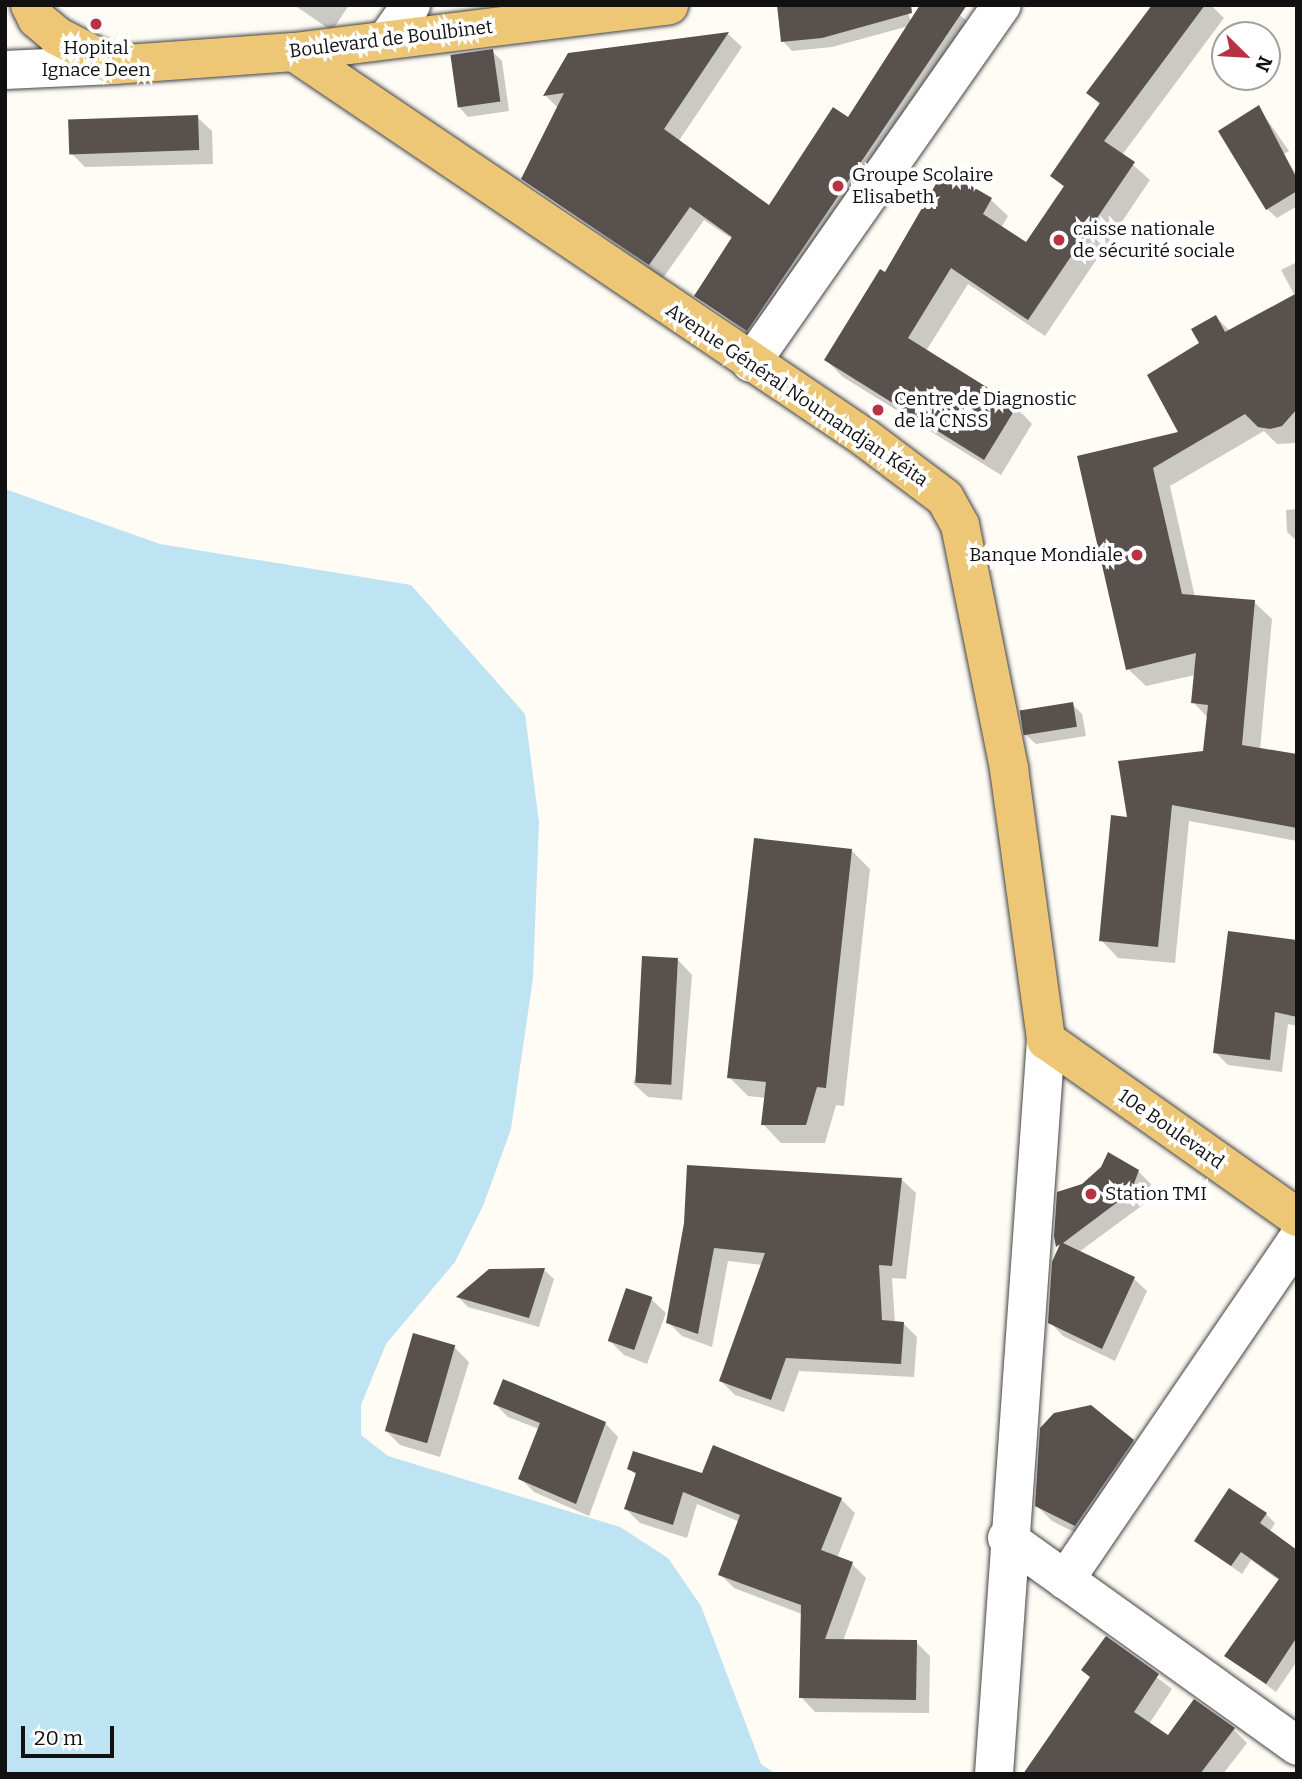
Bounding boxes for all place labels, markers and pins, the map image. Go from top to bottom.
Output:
marker: Hopital Ignace Deen [86,14,106,34]
place label: Hopital Ignace Deen [41,37,151,81]
place label: Groupe Scolaire Elisabeth [852,164,993,208]
marker: Groupe Scolaire Elisabeth [830,178,846,194]
place label: caisse nationale de sécurité sociale [1073,218,1235,262]
marker: caisse nationale de sécurité sociale [1051,232,1067,248]
place label: Centre de Diagnostic de la CNSS [894,388,1076,432]
marker: Centre de Diagnostic de la CNSS [868,400,888,420]
place label: Banque Mondiale [969,544,1123,566]
marker: Banque Mondiale [1129,547,1145,563]
place label: Station TMI [1105,1183,1207,1205]
marker: Station TMI [1083,1186,1099,1202]

